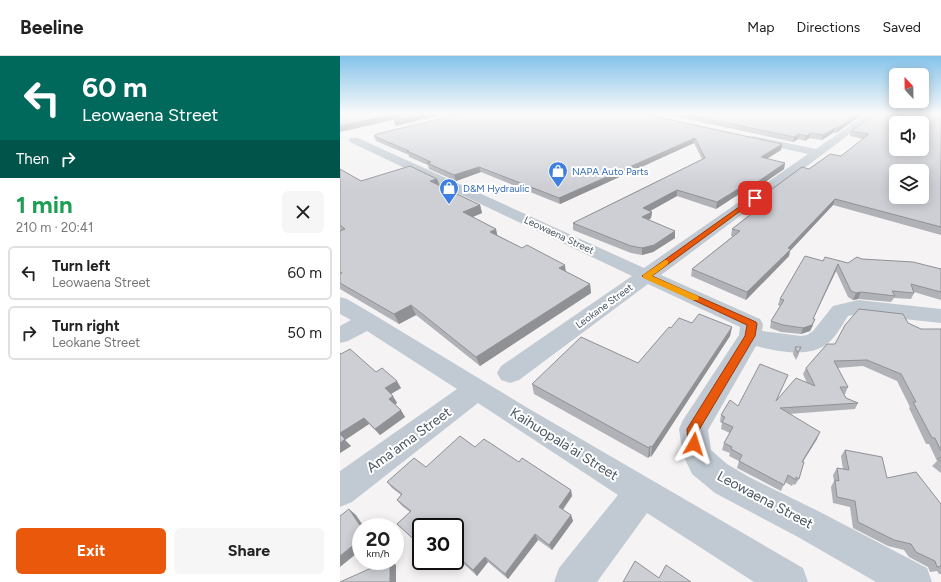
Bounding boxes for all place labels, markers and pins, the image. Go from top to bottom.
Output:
shop icon: NAPA Auto Parts [547,160,569,188]
place label: NAPA Auto Parts [572,165,649,178]
shop icon: D&M Hydraulic [438,177,460,205]
pin [738,181,772,215]
place label: D&M Hydraulic [463,182,530,195]

